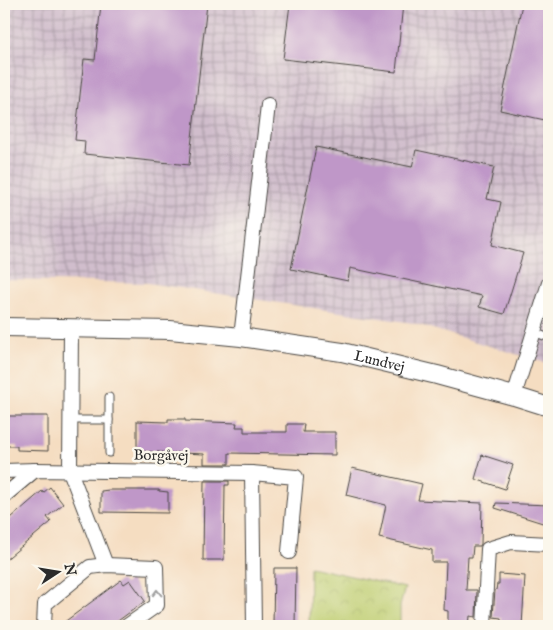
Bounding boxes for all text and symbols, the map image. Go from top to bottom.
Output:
street label: Lundvej [352,346,407,377]
street label: Borgåvej [133,446,189,465]
north arrow [32,548,82,598]
text: N [59,561,80,577]
one-way arrow [151,588,162,596]

